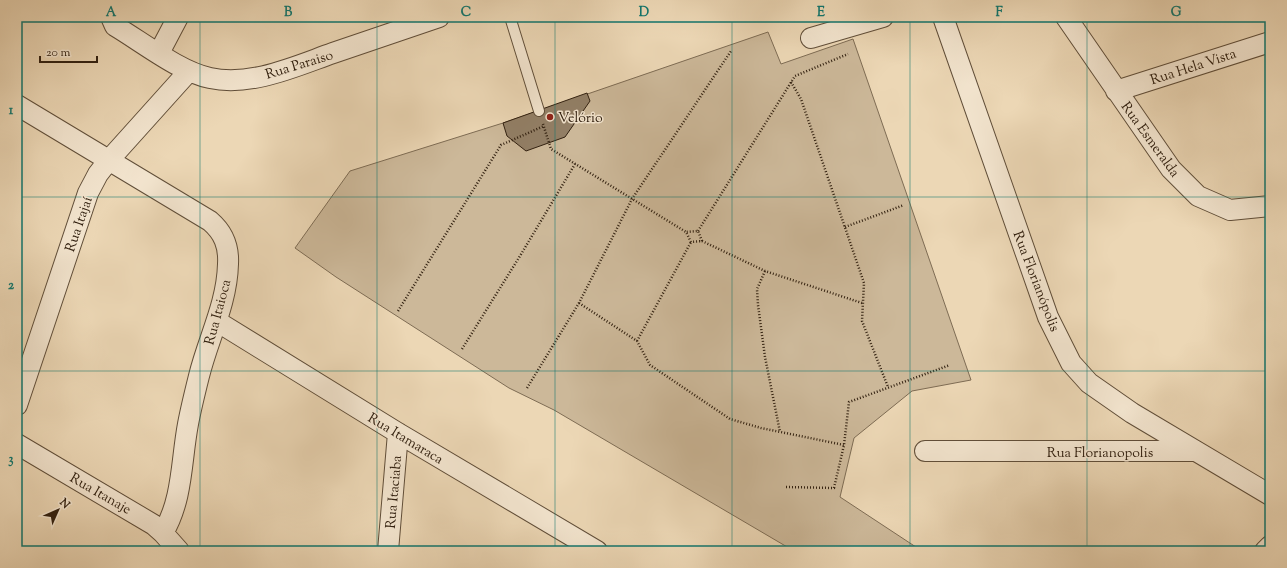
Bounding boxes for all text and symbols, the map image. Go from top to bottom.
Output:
text: A [106,4,117,22]
text: B [284,4,293,22]
text: C [461,4,471,22]
text: D [639,4,649,22]
text: E [817,4,825,22]
text: F [995,4,1003,22]
text: G [1171,4,1182,22]
scale bar [40,38,97,64]
text: 20 m [46,44,71,62]
street label: Rua Hela Vista [1148,44,1240,91]
street label: Rua Paraiso [263,46,336,86]
street label: Rua Esmeralda [1115,98,1184,182]
text: 1 [9,102,14,120]
place label: Velório [558,109,603,129]
marker: Velório [545,112,555,122]
street label: Rua Itajaí [61,194,99,255]
street label: Rua Florianópolis [1007,228,1064,335]
text: 2 [8,277,15,295]
street label: Rua Itaioca [201,277,237,348]
street label: Rua Itamaraca [363,409,447,470]
street label: Rua Florianopolis [1047,444,1153,464]
text: 3 [8,451,14,469]
street label: Rua Itaciaba [382,454,408,530]
street label: Rua Itanaje [66,469,134,520]
north arrow [38,490,78,530]
text: N [55,494,73,513]

